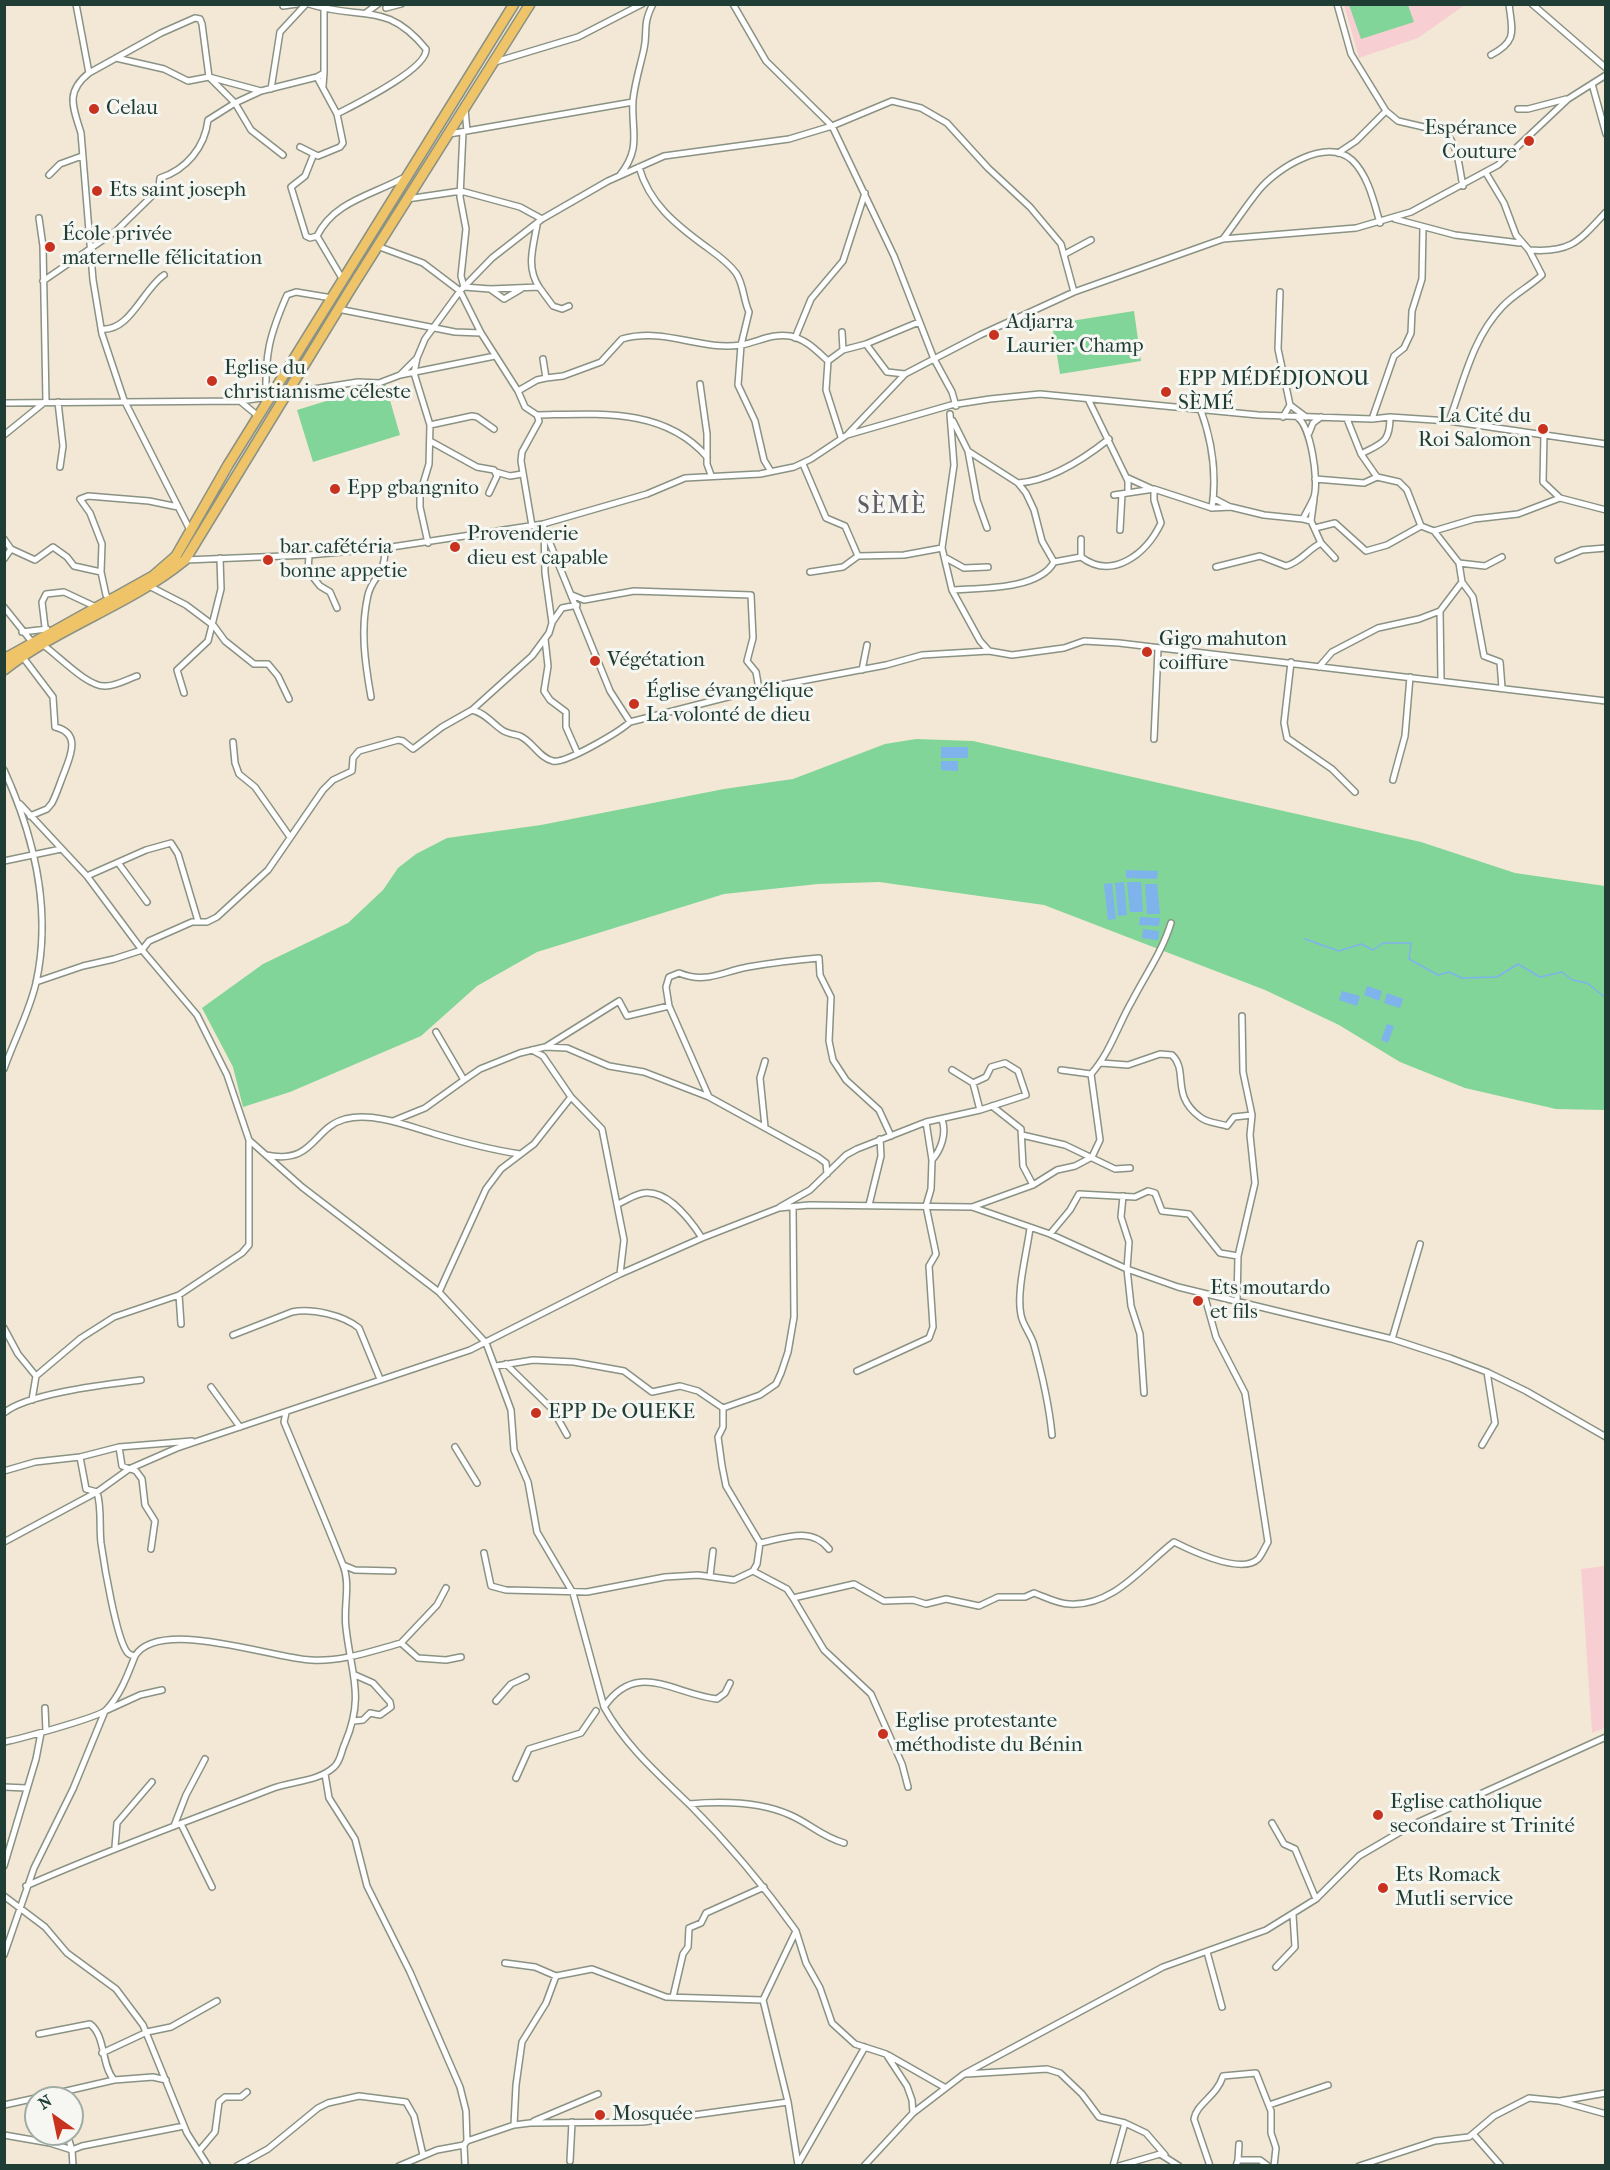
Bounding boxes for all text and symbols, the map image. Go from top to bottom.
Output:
place label: Celau [106,96,158,122]
marker: Celau [87,102,101,116]
place label: Espérance Couture [1424,116,1517,166]
marker: Espérance Couture [1522,134,1536,148]
place label: Ets saint joseph [109,178,246,204]
marker: Ets saint joseph [90,184,104,198]
place label: École privée maternelle félicitation [62,222,262,272]
marker: École privée maternelle félicitation [43,240,57,254]
place label: Adjarra Laurier Champ [1006,310,1144,360]
marker: Adjarra Laurier Champ [987,328,1001,342]
place label: Eglise du christianisme céleste [224,356,411,406]
place label: EPP MÉDÉDJONOU SÈMÉ [1178,367,1369,417]
marker: Eglise du christianisme céleste [205,374,219,388]
marker: EPP MÉDÉDJONOU SÈMÉ [1159,385,1173,399]
place label: La Cité du Roi Salomon [1418,404,1531,454]
marker: La Cité du Roi Salomon [1536,422,1550,436]
place label: Epp gbangnito [347,476,479,502]
marker: Epp gbangnito [328,482,342,496]
district label: SÈMÈ [857,493,927,521]
place label: Provenderie dieu est capable [467,522,608,572]
place label: bar cafétéria bonne appetie [280,535,407,585]
marker: Provenderie dieu est capable [448,540,462,554]
marker: bar cafétéria bonne appetie [261,553,275,567]
place label: Gigo mahuton coiffure [1159,627,1287,677]
marker: Gigo mahuton coiffure [1140,645,1154,659]
place label: Végétation [607,648,705,674]
marker: Végétation [588,654,602,668]
place label: Église évangélique La volonté de dieu [646,679,814,729]
marker: Église évangélique La volonté de dieu [627,697,641,711]
place label: Ets moutardo et fils [1210,1276,1330,1326]
marker: Ets moutardo et fils [1191,1294,1205,1308]
place label: EPP De OUEKE [548,1400,695,1426]
marker: EPP De OUEKE [529,1406,543,1420]
place label: Eglise protestante méthodiste du Bénin [895,1709,1083,1759]
marker: Eglise protestante méthodiste du Bénin [876,1727,890,1741]
place label: Eglise catholique secondaire st Trinité [1390,1790,1575,1840]
marker: Eglise catholique secondaire st Trinité [1371,1808,1385,1822]
place label: Ets Romack Mutli service [1395,1863,1513,1913]
marker: Ets Romack Mutli service [1376,1881,1390,1895]
north arrow [24,2086,84,2146]
text: N [35,2091,55,2113]
place label: Mosquée [612,2102,693,2128]
marker: Mosquée [593,2108,607,2122]

